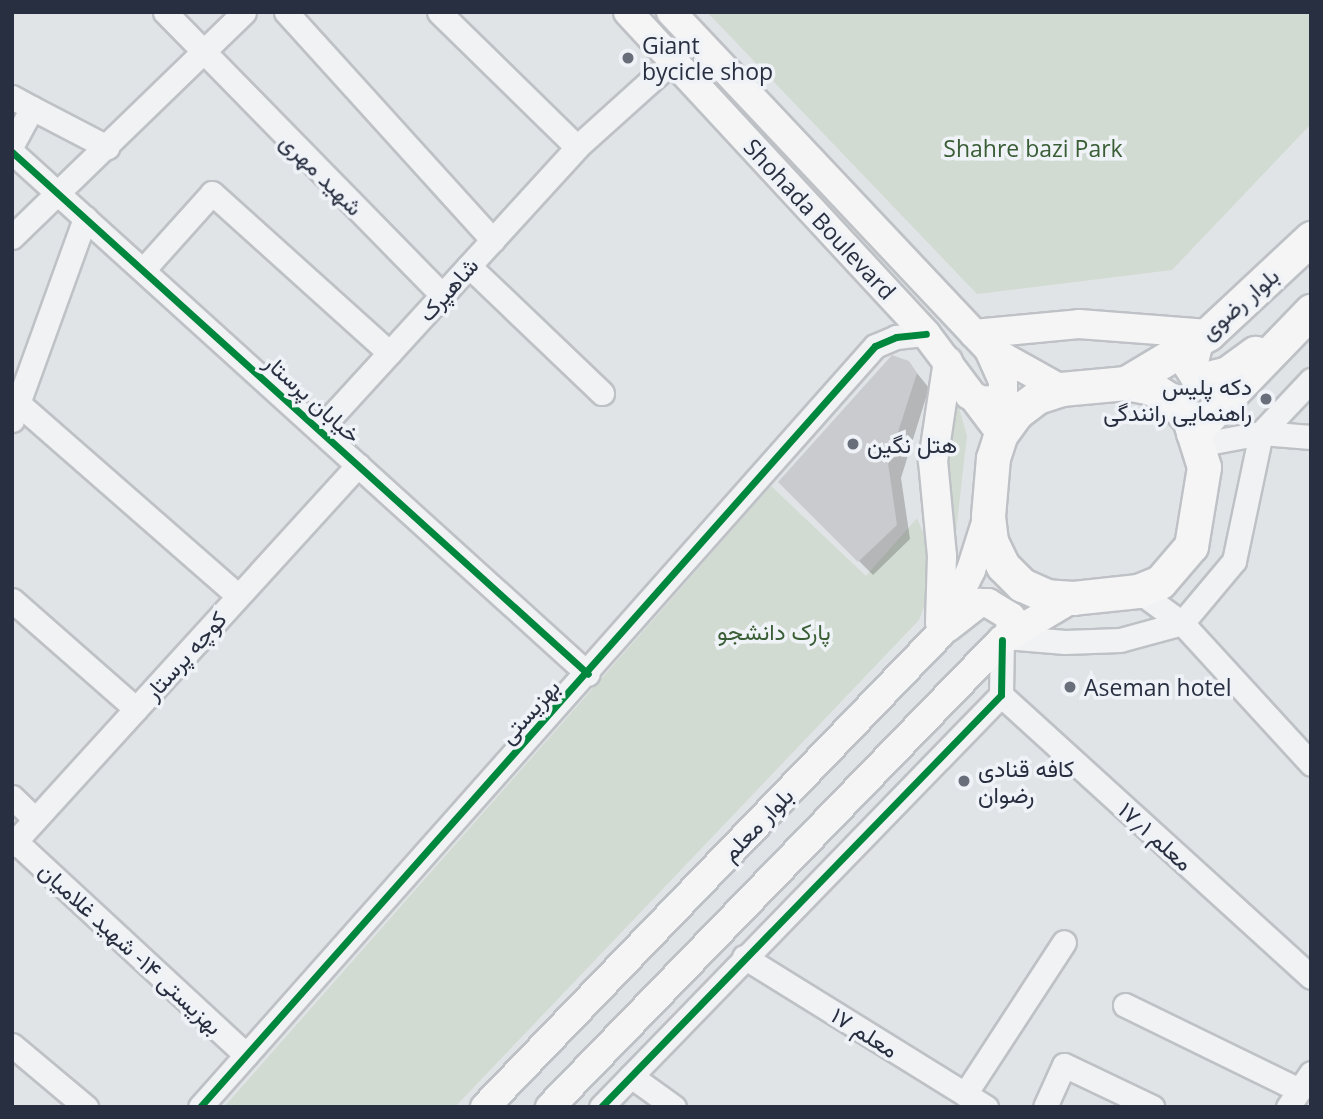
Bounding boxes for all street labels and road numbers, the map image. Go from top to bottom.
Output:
street label: شهید مهری [275,127,369,221]
street label: Shohada Boulevard [738,133,902,305]
street label: شاهپرک [412,251,484,327]
street label: بلوار رضوی [1194,261,1284,345]
street label: خیابان پرستار [259,348,367,448]
street label: کوچه پرستار [138,605,232,705]
street label: بهزیستی [493,673,565,749]
street label: بلوار معلم [716,782,798,866]
street label: معلم ۱۷٫۱ [1113,796,1199,876]
street label: بهزیستی ۱۴- شهید غلامیان [34,856,228,1040]
street label: معلم ۱۷ [827,1001,903,1063]

